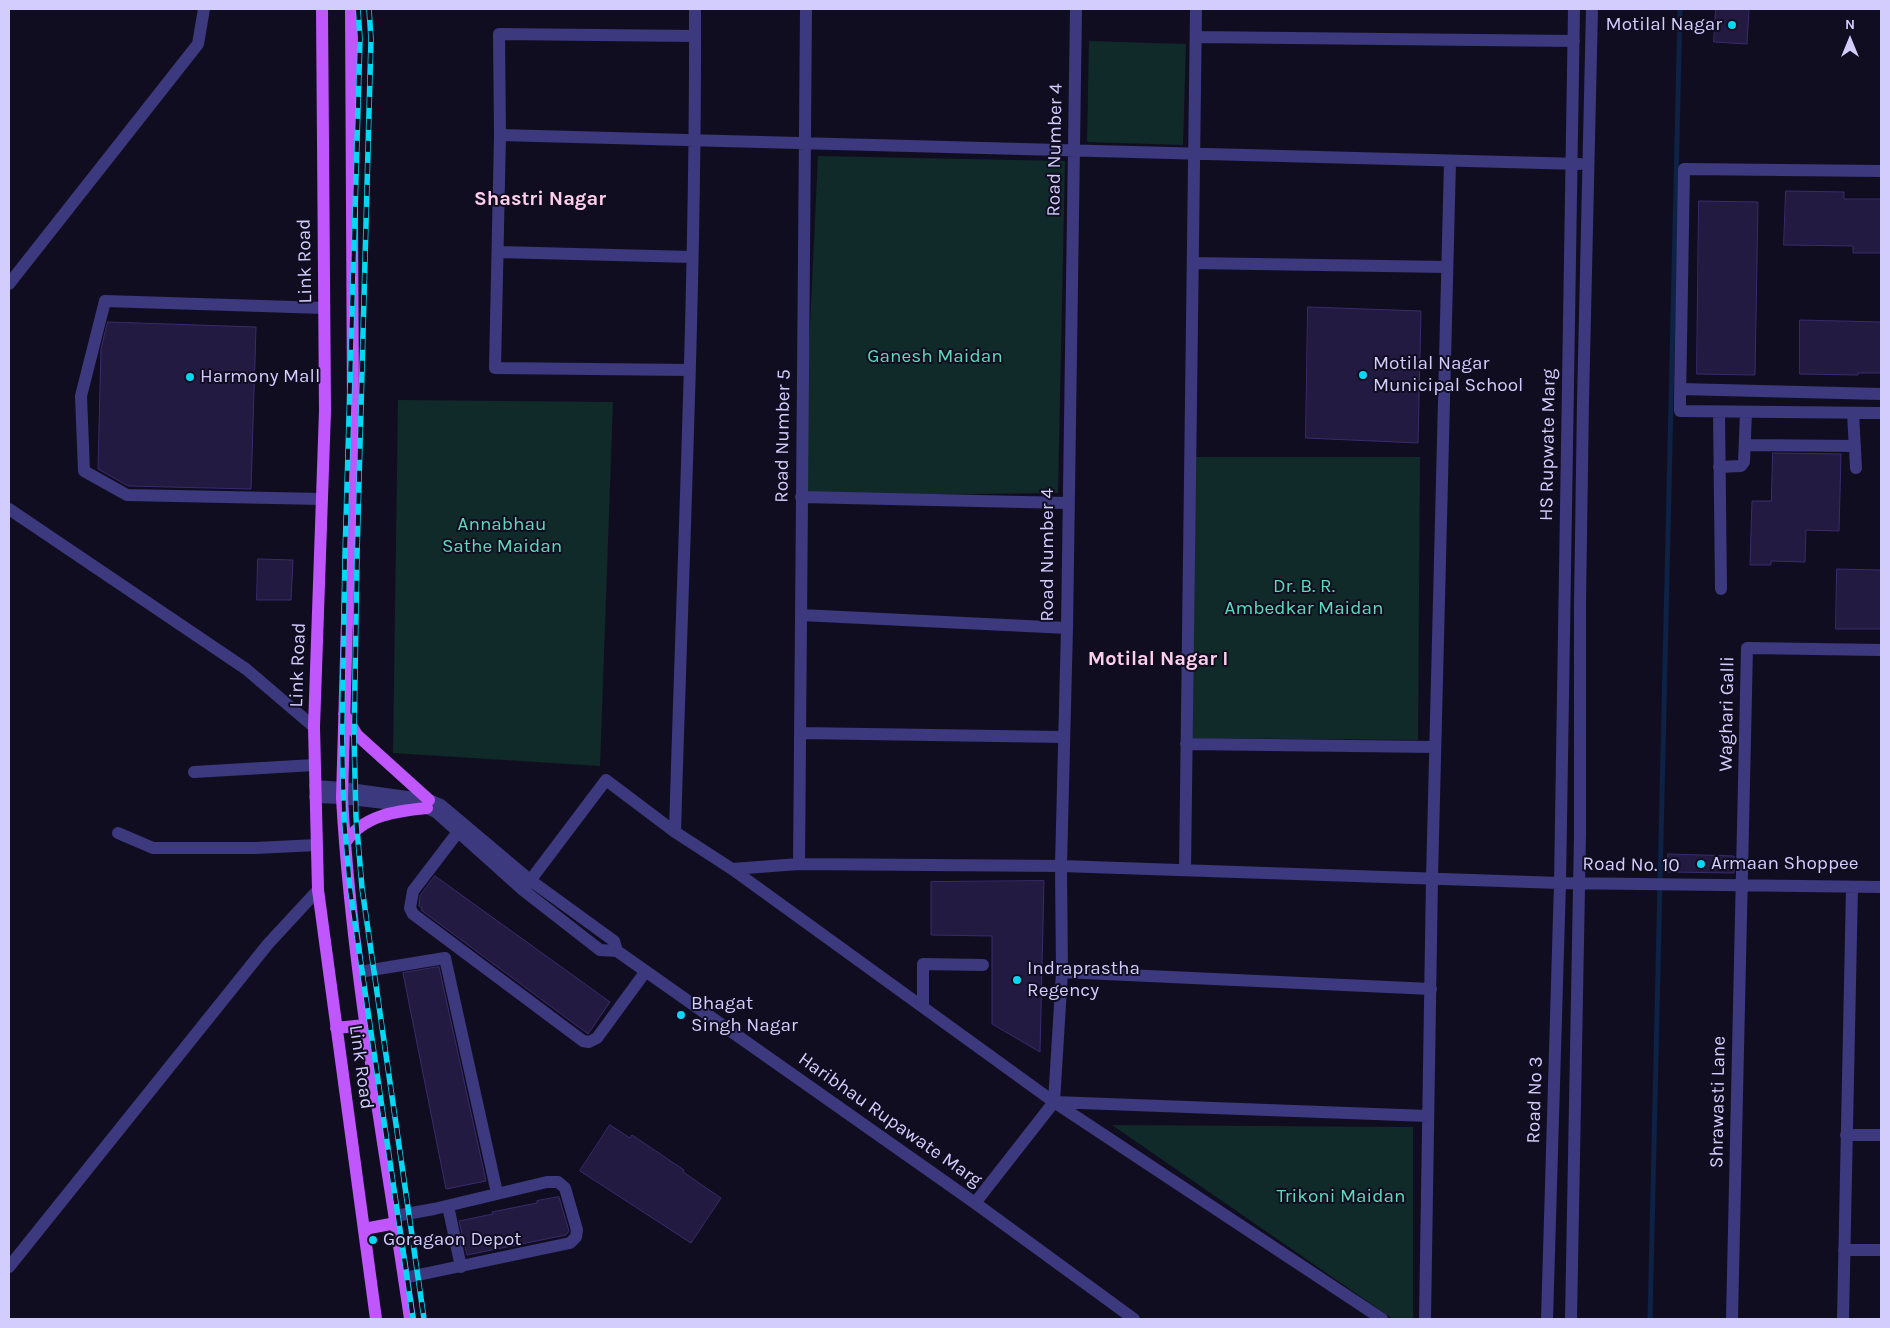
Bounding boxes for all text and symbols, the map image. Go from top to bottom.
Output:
place label: Motilal Nagar [1606,14,1722,36]
north arrow [1825,15,1875,65]
text: N [1845,16,1855,33]
marker: Motilal Nagar [1726,19,1738,31]
street label: Road Number 4 [1042,83,1068,217]
district label: Shastri Nagar [474,187,606,211]
street label: Link Road [293,218,317,304]
park label: Ganesh Maidan [867,346,1003,368]
place label: Motilal Nagar Municipal School [1373,353,1523,397]
place label: Harmony Mall [200,366,320,388]
street label: Road Number 5 [770,369,796,503]
marker: Motilal Nagar Municipal School [1357,369,1369,381]
street label: HS Rupwate Marg [1535,369,1561,521]
marker: Harmony Mall [184,371,196,383]
street label: Road Number 4 [1037,488,1059,622]
park label: Annabhau Sathe Maidan [442,514,562,558]
park label: Dr. B. R. Ambedkar Maidan [1225,576,1383,620]
street label: Link Road [285,622,311,708]
district label: Motilal Nagar I [1088,647,1228,671]
street label: Waghari Galli [1715,656,1739,772]
street label: Road No. 10 [1582,853,1680,877]
place label: Armaan Shoppee [1711,853,1859,875]
marker: Armaan Shoppee [1695,858,1707,870]
place label: Indraprastha Regency [1027,958,1140,1002]
marker: Indraprastha Regency [1011,974,1023,986]
place label: Bhagat Singh Nagar [691,993,798,1037]
marker: Bhagat Singh Nagar [675,1009,687,1021]
street label: Link Road [344,1023,378,1111]
street label: Shrawasti Lane [1705,1036,1731,1168]
street label: Haribhau Rupawate Marg [794,1048,986,1192]
street label: Road No 3 [1522,1056,1548,1144]
park label: Trikoni Maidan [1277,1186,1405,1208]
place label: Goragaon Depot [383,1229,521,1251]
marker: Goragaon Depot [367,1234,379,1246]

